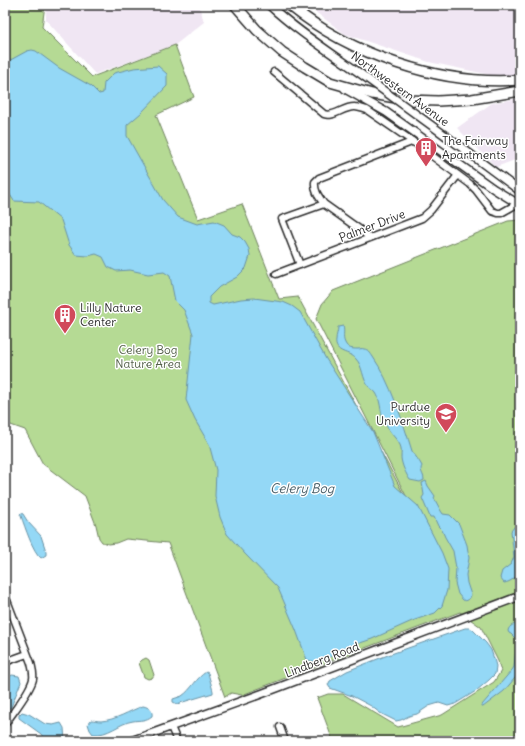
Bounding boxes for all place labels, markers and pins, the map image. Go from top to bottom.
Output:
place label: The Fairway Apartments [442,133,508,162]
building icon: The Fairway Apartments [413,135,439,168]
place label: Lilly Nature Center [80,300,141,329]
building icon: Lilly Nature Center [52,302,78,335]
place label: Purdue University [376,399,430,428]
school or university icon: Purdue University [433,401,459,434]

